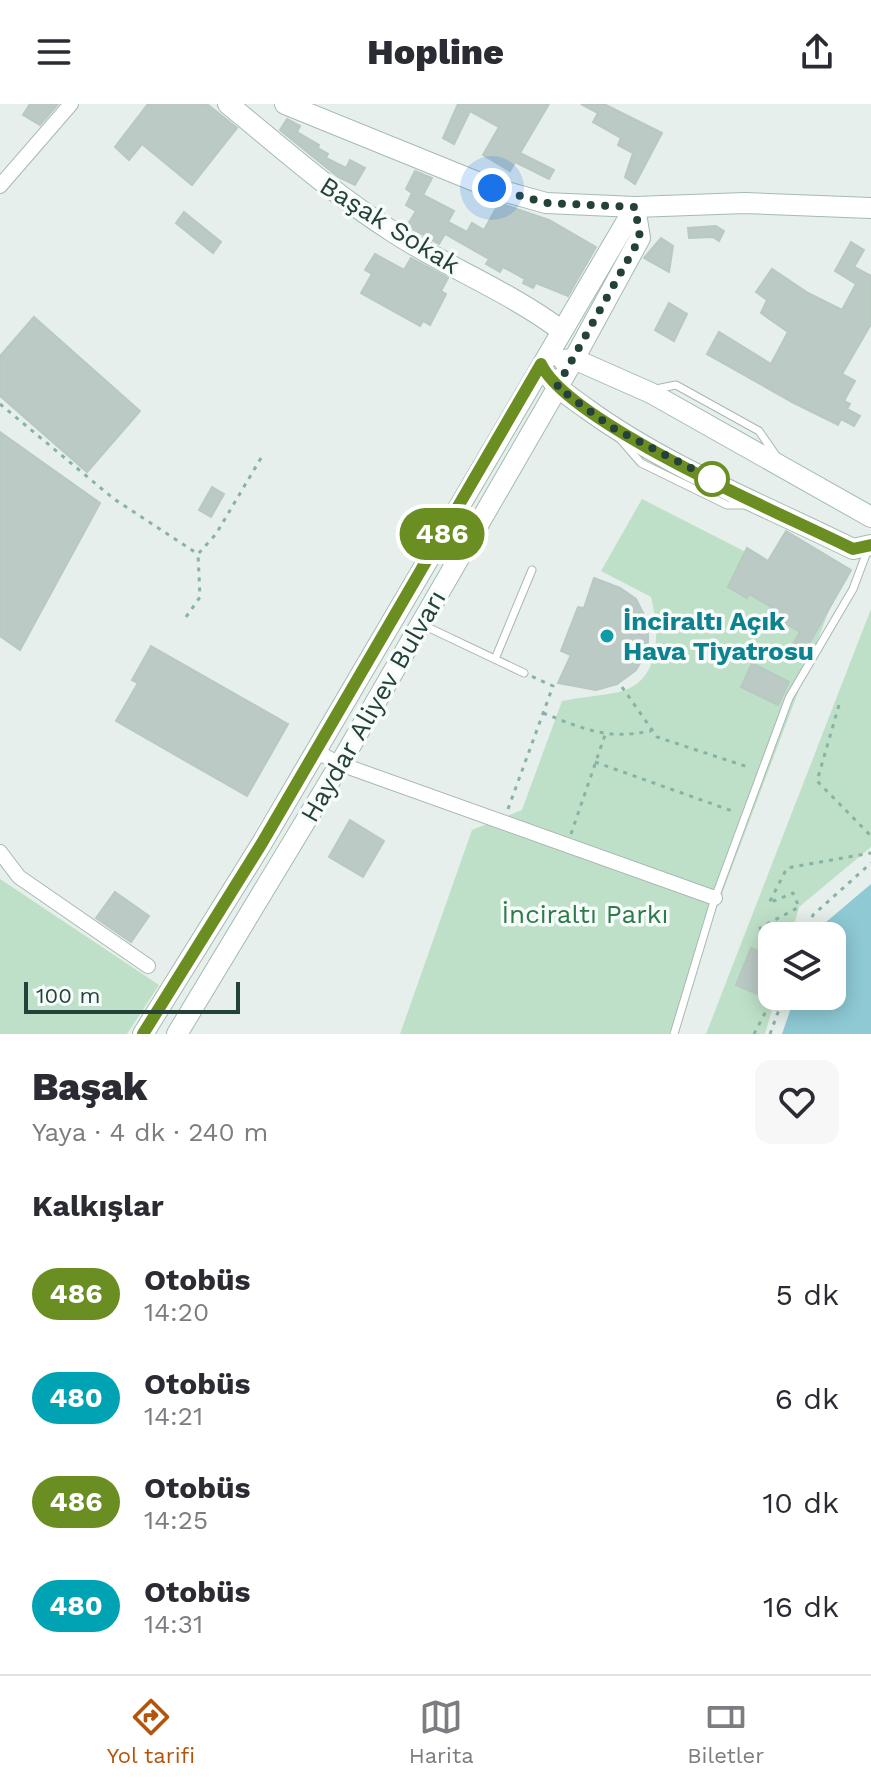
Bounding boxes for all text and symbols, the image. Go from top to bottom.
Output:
icon: menu [32,30,76,74]
icon: share [795,30,839,74]
text: Hopline [367,31,504,73]
your location [472,168,512,208]
street label: Başak Sokak [314,170,466,280]
unlabelled marker [695,462,729,496]
line badge: 486 [396,508,488,560]
text: 486 [416,517,468,550]
street label: Haydar Aliyev Bulvarı [294,585,452,827]
place label: İnciraltı Açık Hava Tiyatrosu [623,606,814,666]
marker: İnciraltı Açık Hava Tiyatrosu [598,627,616,645]
park label: İnciraltı Parkı [501,899,669,929]
map controls [758,922,846,1010]
button: layers [758,922,846,1010]
scale bar [24,978,240,1014]
text: 100 m [36,983,100,1008]
button: heart [755,1060,839,1144]
text: Başak [32,1065,147,1109]
text: Yaya · 4 dk · 240 m [32,1117,268,1147]
text: Kalkışlar [32,1188,164,1223]
text: Otobüs [144,1262,251,1297]
text: 486 [50,1277,102,1310]
text: 5 dk [775,1277,839,1312]
text: 14:20 [144,1297,209,1327]
text: Otobüs [144,1366,251,1401]
text: 480 [49,1381,103,1414]
text: 6 dk [775,1381,839,1416]
text: 14:21 [144,1401,203,1431]
text: Otobüs [144,1470,251,1505]
text: 486 [50,1485,102,1518]
text: 10 dk [763,1485,839,1520]
text: 14:25 [144,1505,208,1535]
text: Otobüs [144,1574,251,1609]
text: 480 [49,1589,103,1622]
text: 16 dk [763,1589,839,1624]
text: 14:31 [144,1609,203,1639]
tab: Yol tarifi [107,1695,195,1768]
tab: Harita [409,1695,474,1768]
tab: Biletler [687,1695,764,1768]

